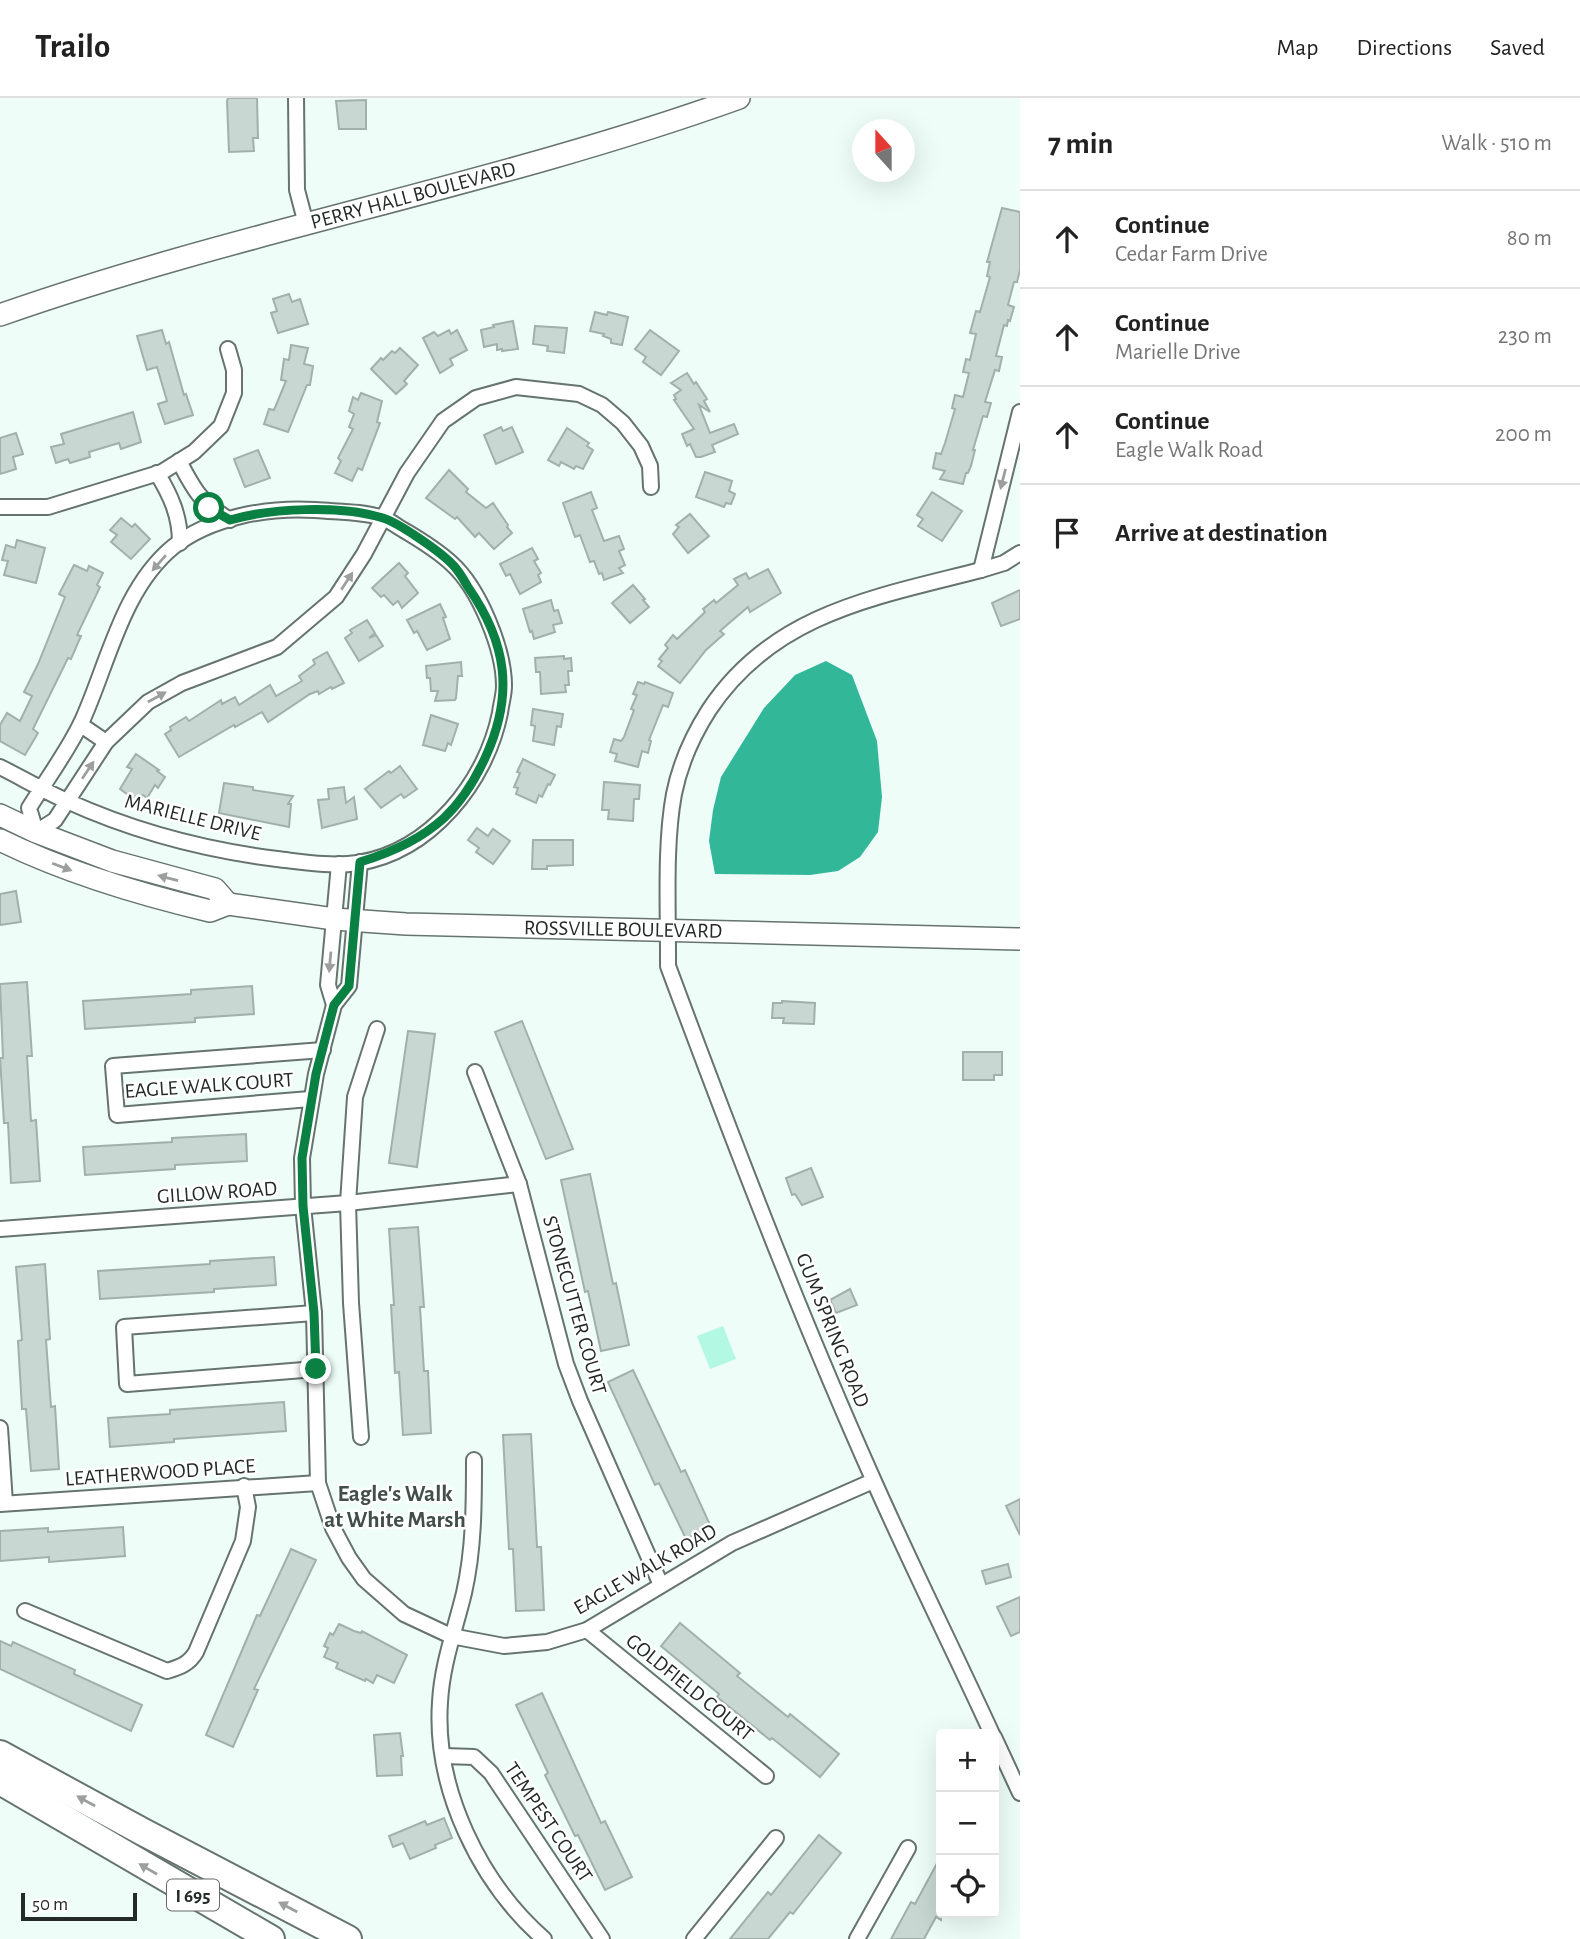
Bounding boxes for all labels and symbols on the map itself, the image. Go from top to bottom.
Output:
north arrow [852,119,915,182]
street label: PERRY HALL BOULEVARD [308,158,518,233]
one-way arrow [997,468,1008,490]
route start [193,492,224,523]
one-way arrow [151,554,167,572]
one-way arrow [340,571,353,590]
one-way arrow [147,691,167,703]
one-way arrow [81,760,94,780]
street label: MARIELLE DRIVE [123,790,263,845]
one-way arrow [52,862,73,873]
one-way arrow [156,872,178,883]
street label: ROSSVILLE BOULEVARD [524,917,722,942]
one-way arrow [325,951,336,973]
street label: EAGLE WALK COURT [124,1069,294,1102]
street label: GILLOW ROAD [156,1178,278,1207]
street label: STONECUTTER COURT [539,1213,610,1397]
street label: GUM SPRING ROAD [792,1250,873,1410]
route end [300,1353,331,1384]
street label: LEATHERWOOD PLACE [64,1455,256,1490]
district label: Eagle's Walk at White Marsh [324,1483,466,1532]
street label: EAGLE WALK ROAD [570,1520,720,1619]
street label: GOLDFIELD COURT [622,1630,757,1745]
street label: TEMPEST COURT [501,1758,596,1886]
one-way arrow [77,1795,96,1807]
one-way arrow [138,1863,157,1875]
road number: I 695 [167,1880,219,1910]
scale bar [21,1890,136,1922]
one-way arrow [278,1901,297,1913]

